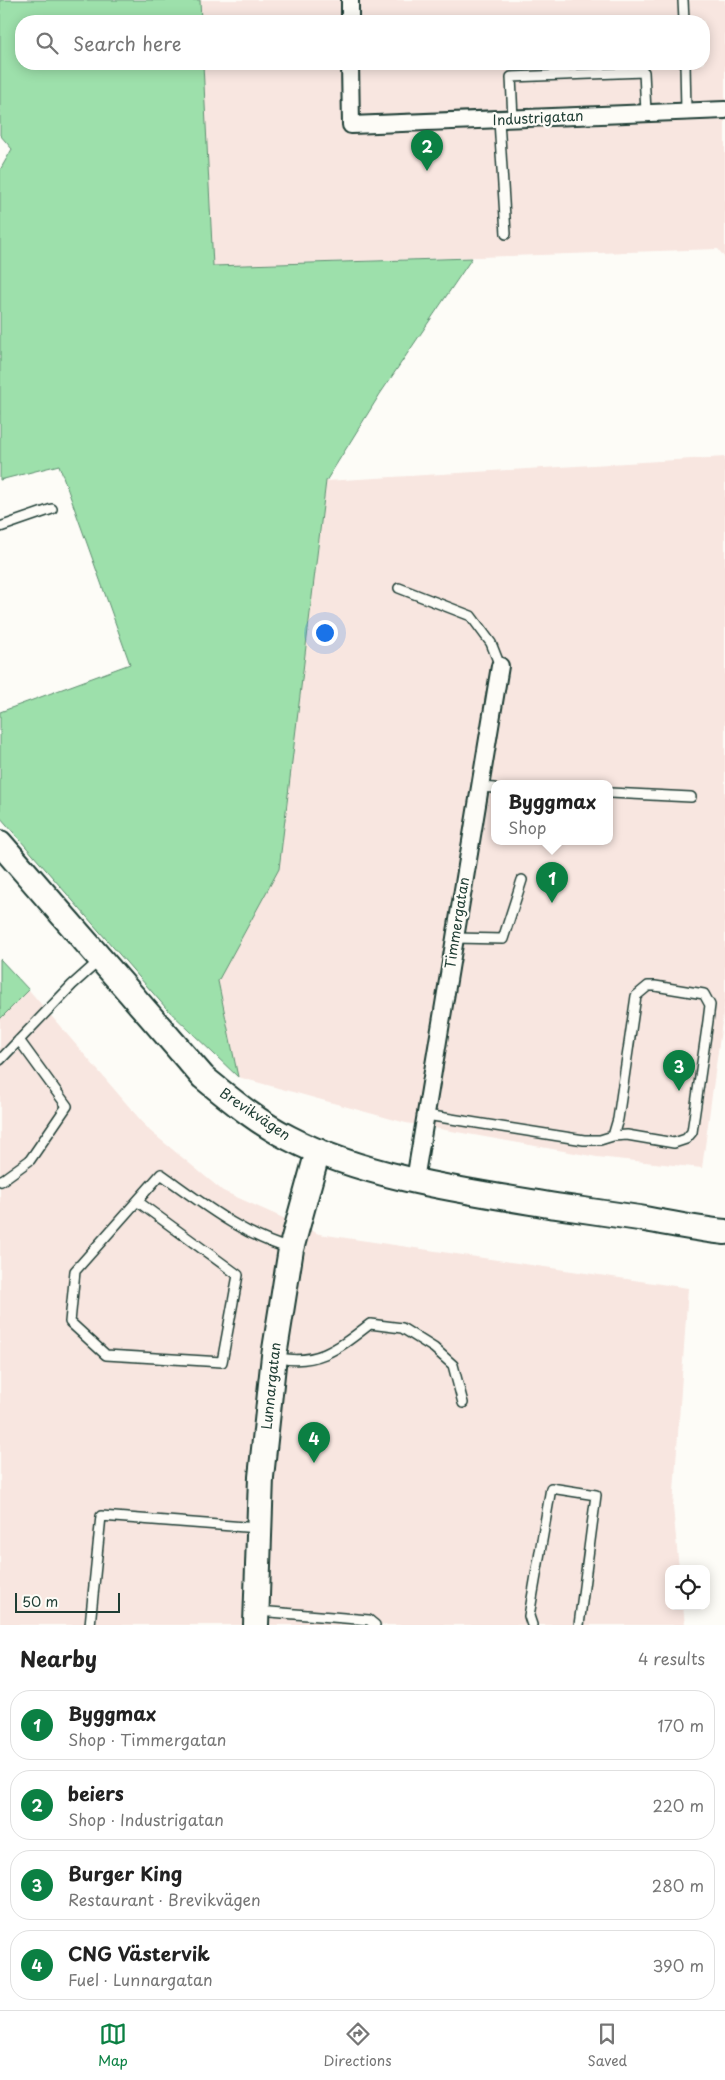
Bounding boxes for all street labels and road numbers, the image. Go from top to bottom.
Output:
street label: Industrigatan [492,105,584,130]
street label: Timmergatan [439,875,474,970]
street label: Brevikvägen [216,1082,295,1145]
street label: Lunnargatan [255,1341,286,1431]

